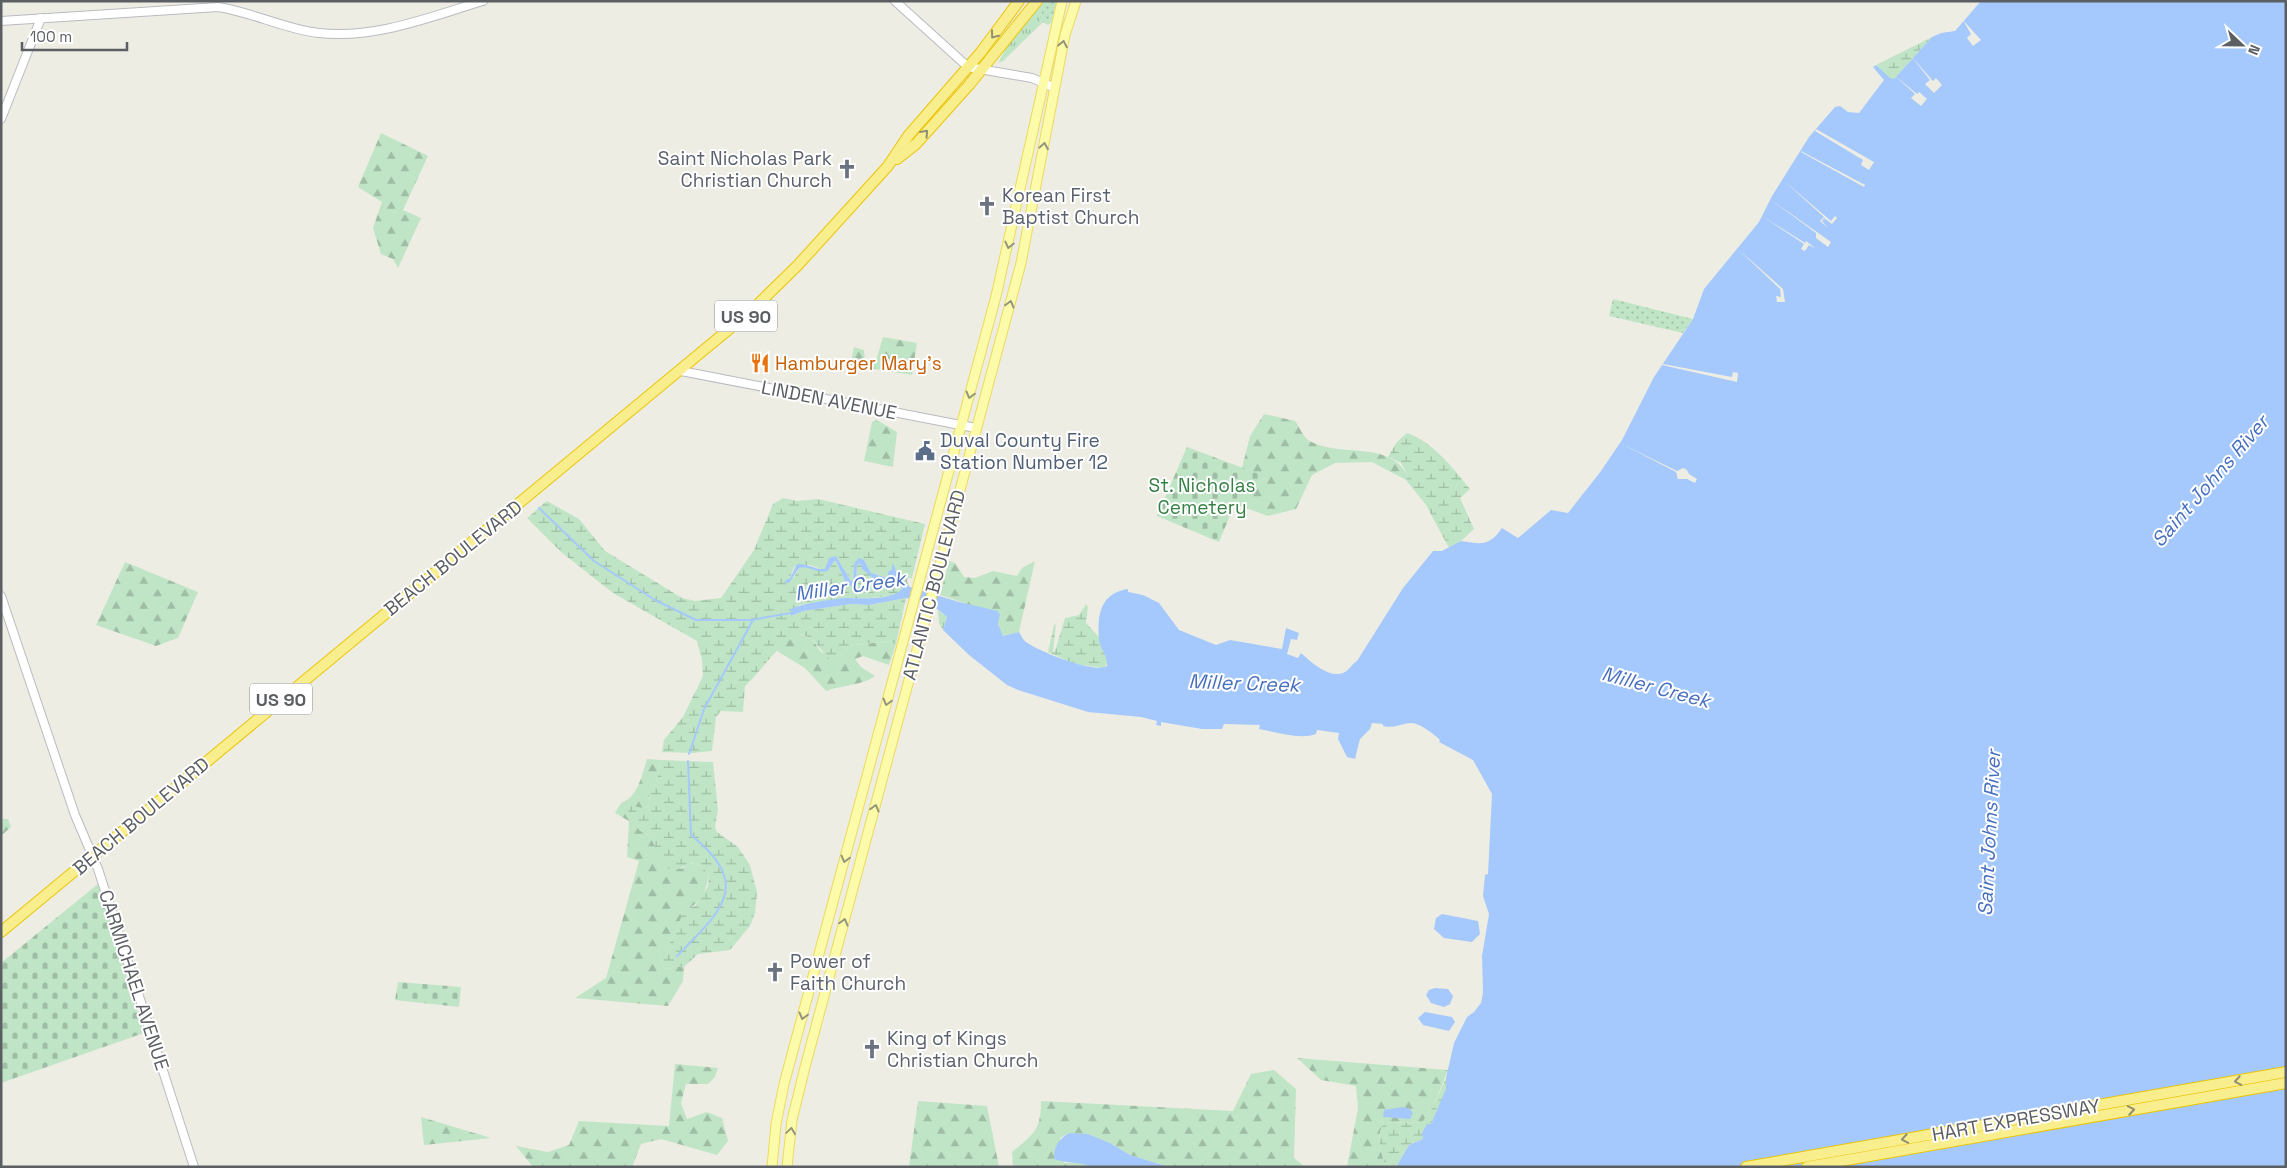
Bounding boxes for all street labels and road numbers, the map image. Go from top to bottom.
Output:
road number: US 90 [715,300,777,332]
street label: LINDEN AVENUE [759,375,899,425]
street label: ATLANTIC BOULEVARD [897,487,971,683]
street label: BEACH BOULEVARD [379,495,527,621]
road number: US 90 [250,684,312,714]
street label: BEACH BOULEVARD [67,751,215,881]
street label: CARMICHAEL AVENUE [93,887,175,1073]
street label: HART EXPRESSWAY [1930,1093,2102,1147]

